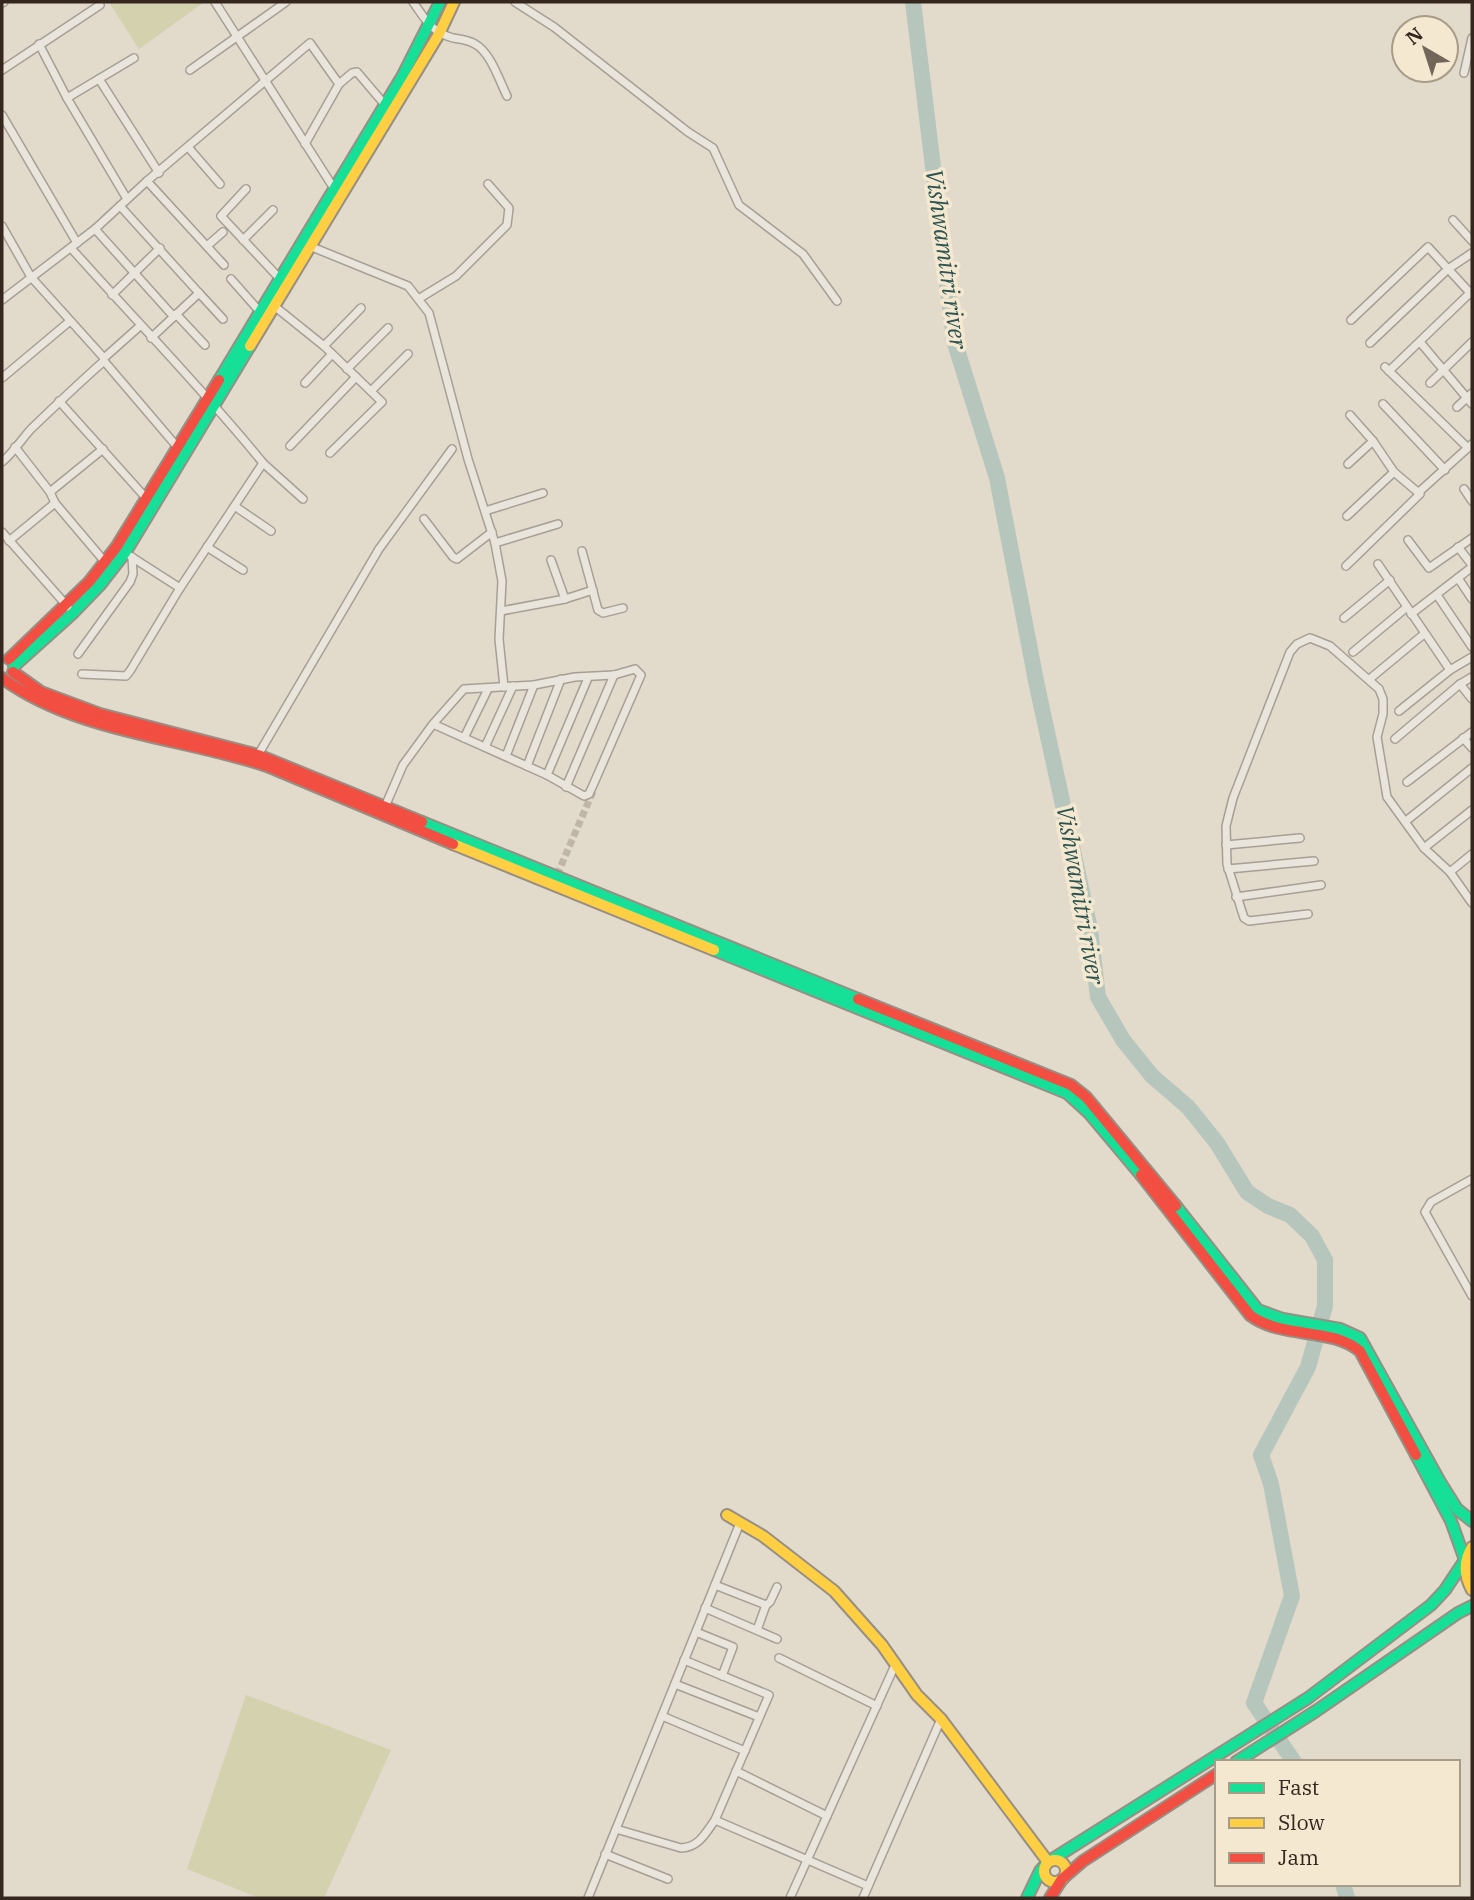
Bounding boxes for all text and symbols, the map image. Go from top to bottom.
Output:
north arrow [1390,14,1460,84]
text: N [1401,22,1428,50]
water label: Vishwamitri river [919,167,976,352]
water label: Vishwamitri river [1049,803,1113,988]
legend [1215,1760,1460,1886]
text: Fast [1278,1773,1319,1801]
text: Slow [1278,1808,1325,1836]
text: Jam [1278,1843,1319,1871]

